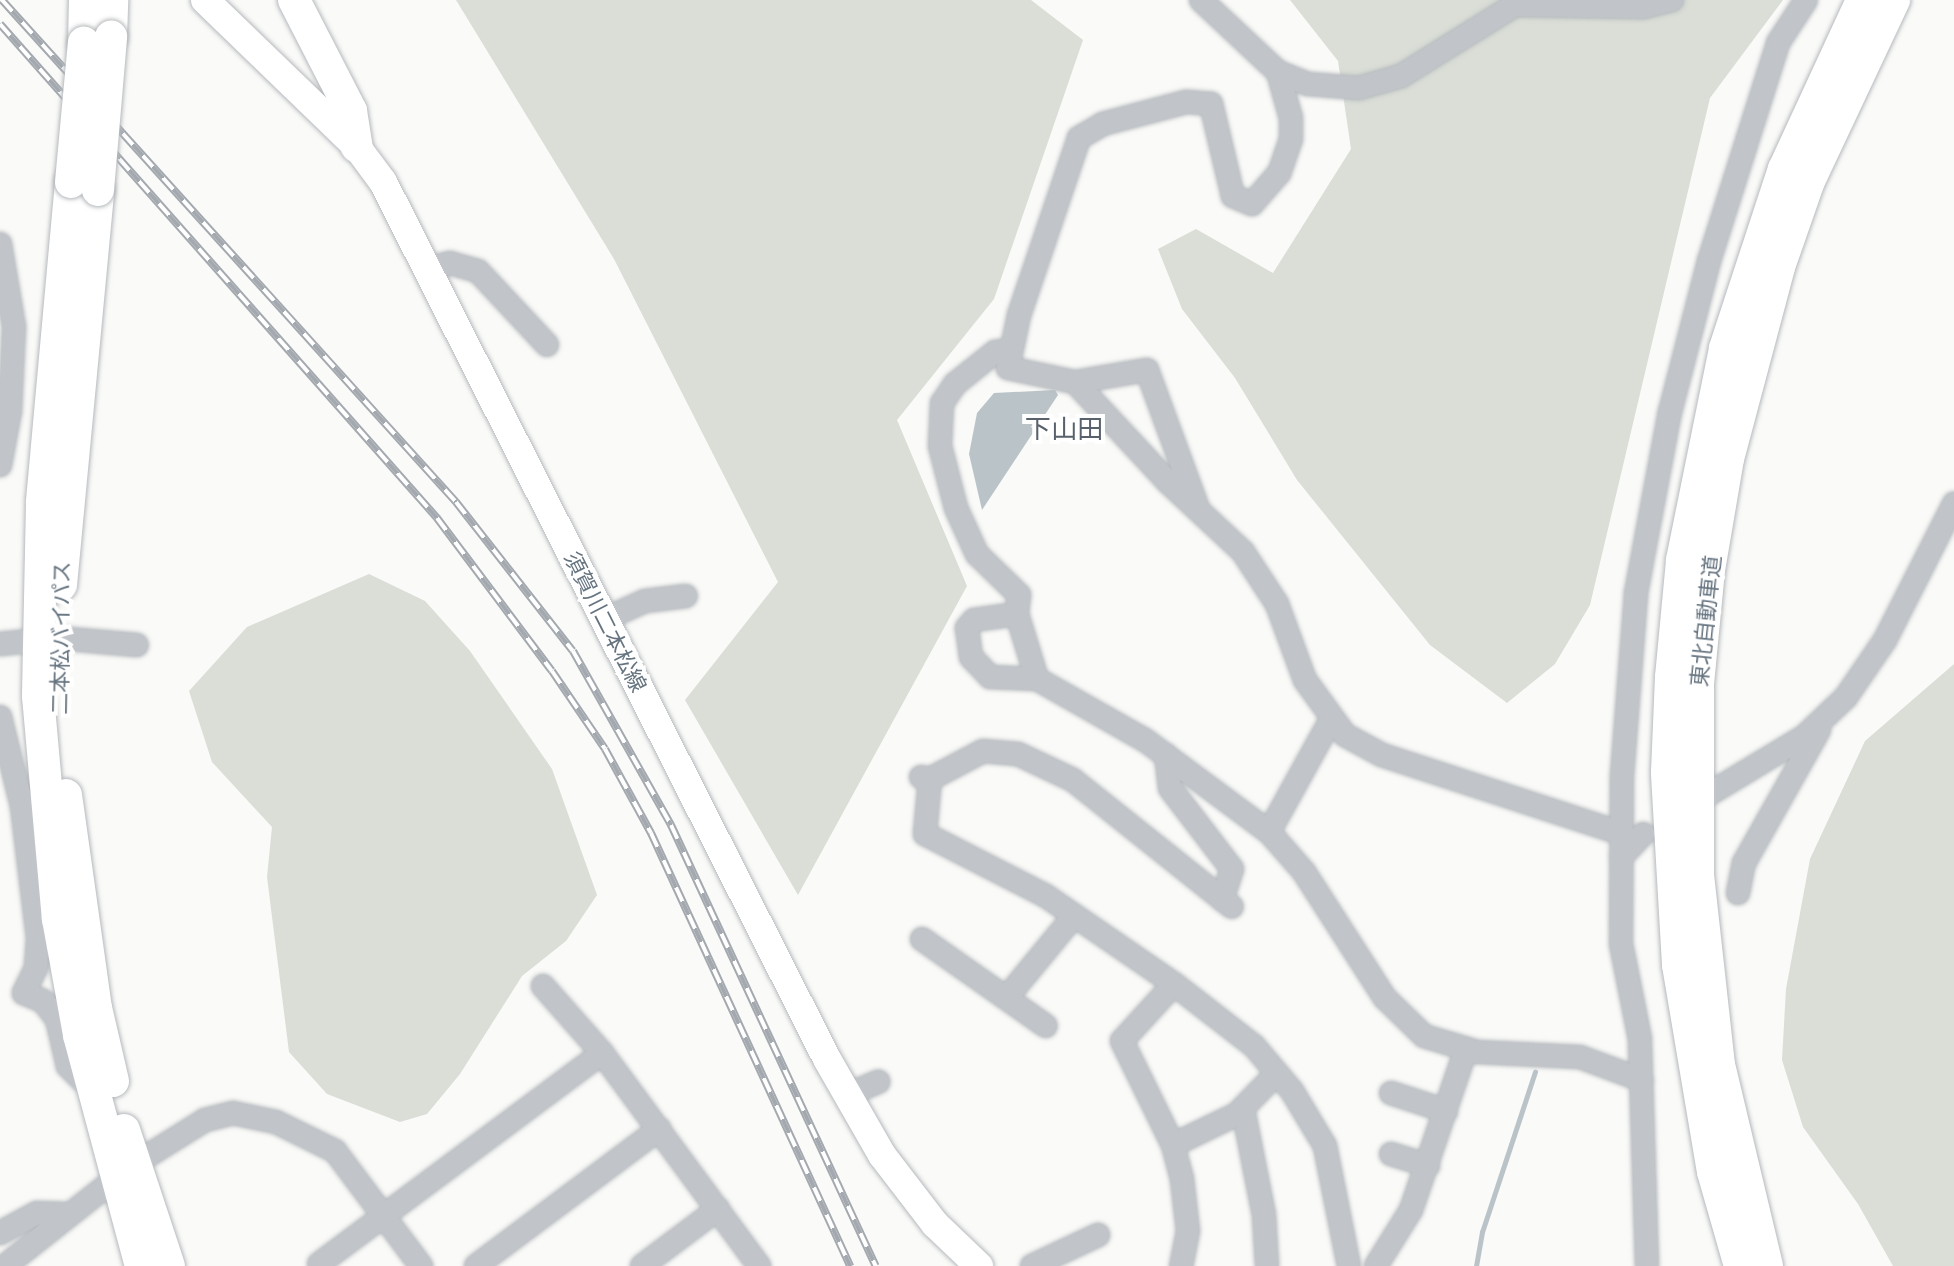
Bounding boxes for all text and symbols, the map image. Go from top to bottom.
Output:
district label: 下山田 [1025,413,1103,445]
street label: 須賀川二本松線 [558,547,652,697]
street label: 東北自動車道 [1686,554,1726,688]
street label: 二本松バイパス [46,561,76,715]

